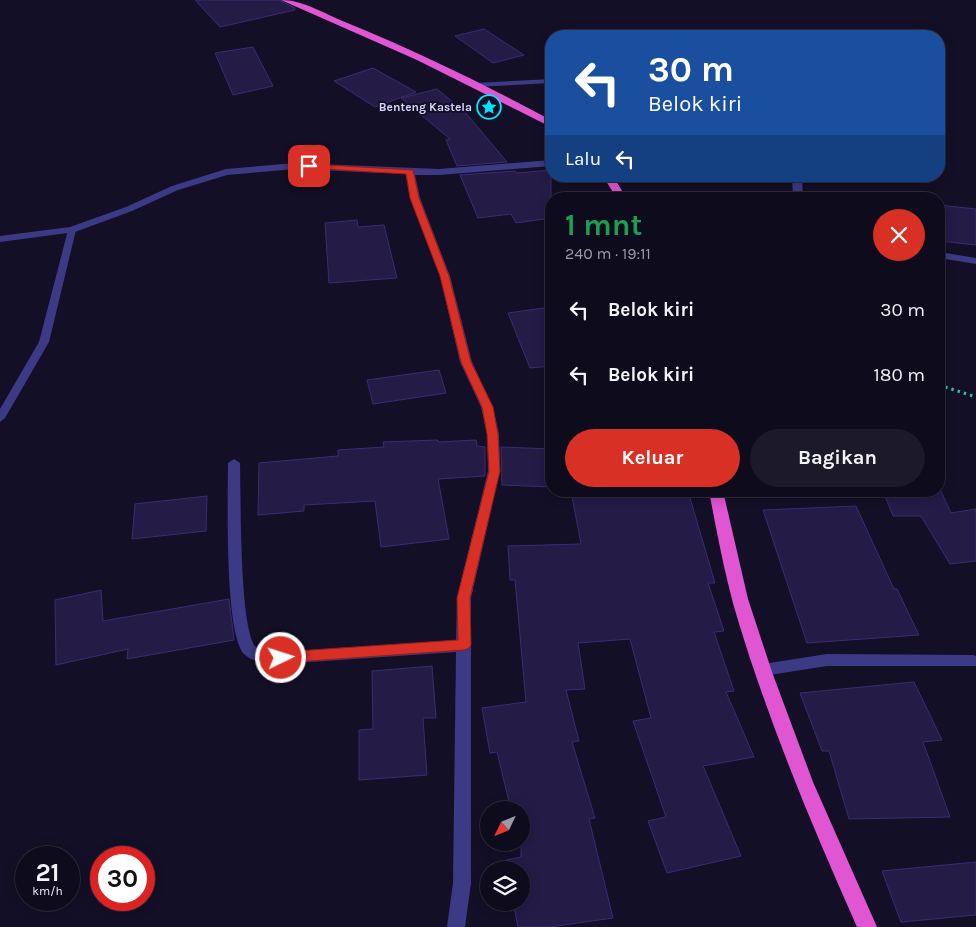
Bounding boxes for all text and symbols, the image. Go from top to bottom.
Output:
text: 30 m [648,49,734,90]
icon: left [565,50,630,115]
text: Belok kiri [648,91,742,117]
place icon: Benteng Kastela [476,94,502,120]
place label: Benteng Kastela [379,100,472,114]
pin [288,145,330,187]
icon: left [611,145,639,173]
text: Lalu [565,148,601,170]
icon: arrive [295,152,323,180]
text: 1 mnt [565,207,642,243]
button: close [873,209,925,261]
text: 240 m · 19:11 [565,244,651,263]
icon: left [565,296,593,324]
text: Belok kiri [608,299,694,321]
text: 30 m [880,299,925,321]
icon: left [565,361,593,389]
text: Belok kiri [608,364,694,386]
text: 180 m [873,364,925,386]
button: Keluar [565,429,740,487]
button: Bagikan [750,429,925,487]
position arrow [254,631,306,683]
north arrow [480,801,530,851]
map controls [480,801,530,911]
speed limit sign: 30 [90,846,155,911]
text: 21 [35,858,60,887]
button: layers [480,861,530,911]
text: km/h [32,884,63,898]

